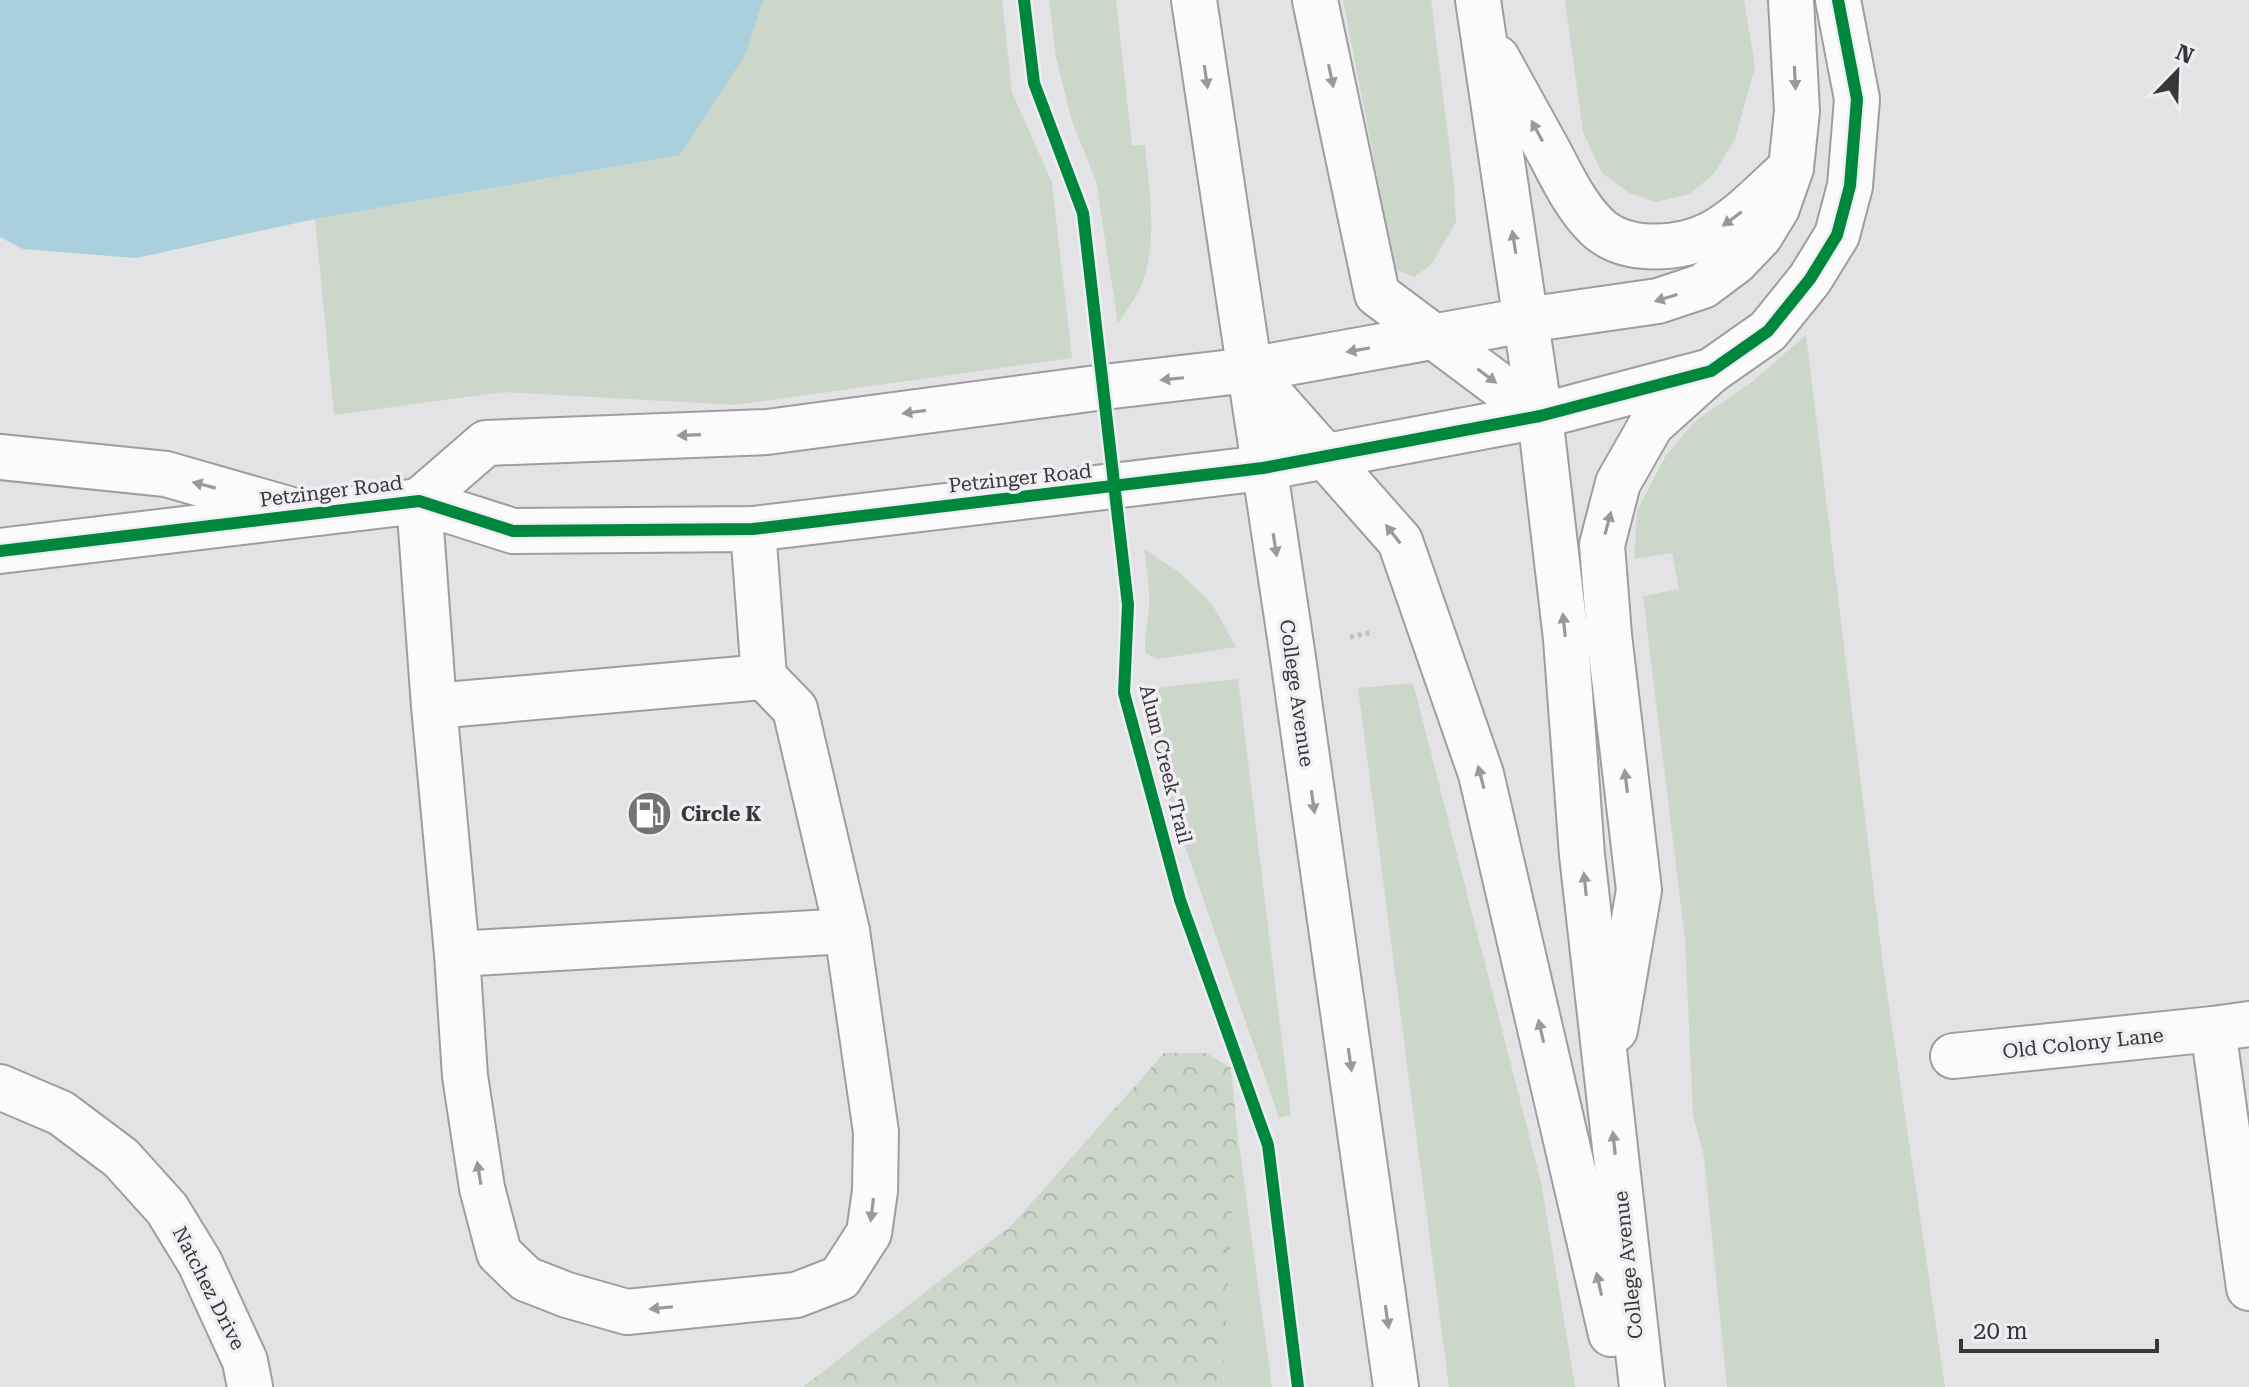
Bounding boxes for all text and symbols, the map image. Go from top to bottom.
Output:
north arrow [2137,32,2217,112]
text: N [2172,39,2197,69]
one-way arrow [1325,64,1338,89]
one-way arrow [1200,65,1212,90]
one-way arrow [1789,66,1802,91]
one-way arrow [1530,120,1544,142]
one-way arrow [1722,210,1742,226]
one-way arrow [1507,230,1520,255]
one-way arrow [1654,292,1678,305]
one-way arrow [1345,345,1370,357]
one-way arrow [1477,367,1497,383]
one-way arrow [1159,373,1184,386]
one-way arrow [901,406,926,419]
one-way arrow [676,429,701,442]
street label: Petzinger Road [947,459,1093,497]
street label: Petzinger Road [258,470,404,512]
one-way arrow [191,478,216,490]
one-way arrow [1602,511,1614,536]
one-way arrow [1385,524,1401,544]
one-way arrow [1269,533,1282,558]
one-way arrow [1557,612,1570,637]
street label: College Avenue [1275,618,1319,768]
street label: Alum Creek Trail [1135,682,1197,846]
one-way arrow [1474,765,1487,789]
one-way arrow [1620,768,1633,793]
fuel station icon: Circle K [626,790,674,838]
one-way arrow [1307,790,1320,815]
place label: Circle K [681,802,762,826]
one-way arrow [1578,871,1591,896]
one-way arrow [1534,1018,1546,1043]
street label: Old Colony Lane [2001,1023,2165,1063]
one-way arrow [1344,1048,1357,1073]
one-way arrow [1607,1130,1620,1155]
one-way arrow [472,1160,485,1185]
street label: College Avenue [1608,1190,1648,1340]
one-way arrow [866,1198,879,1223]
street label: Natchez Drive [168,1222,250,1354]
one-way arrow [1593,1271,1605,1296]
one-way arrow [648,1302,673,1315]
scale bar [1961,1303,2157,1353]
one-way arrow [1381,1305,1394,1330]
text: 20 m [1973,1317,2028,1345]

